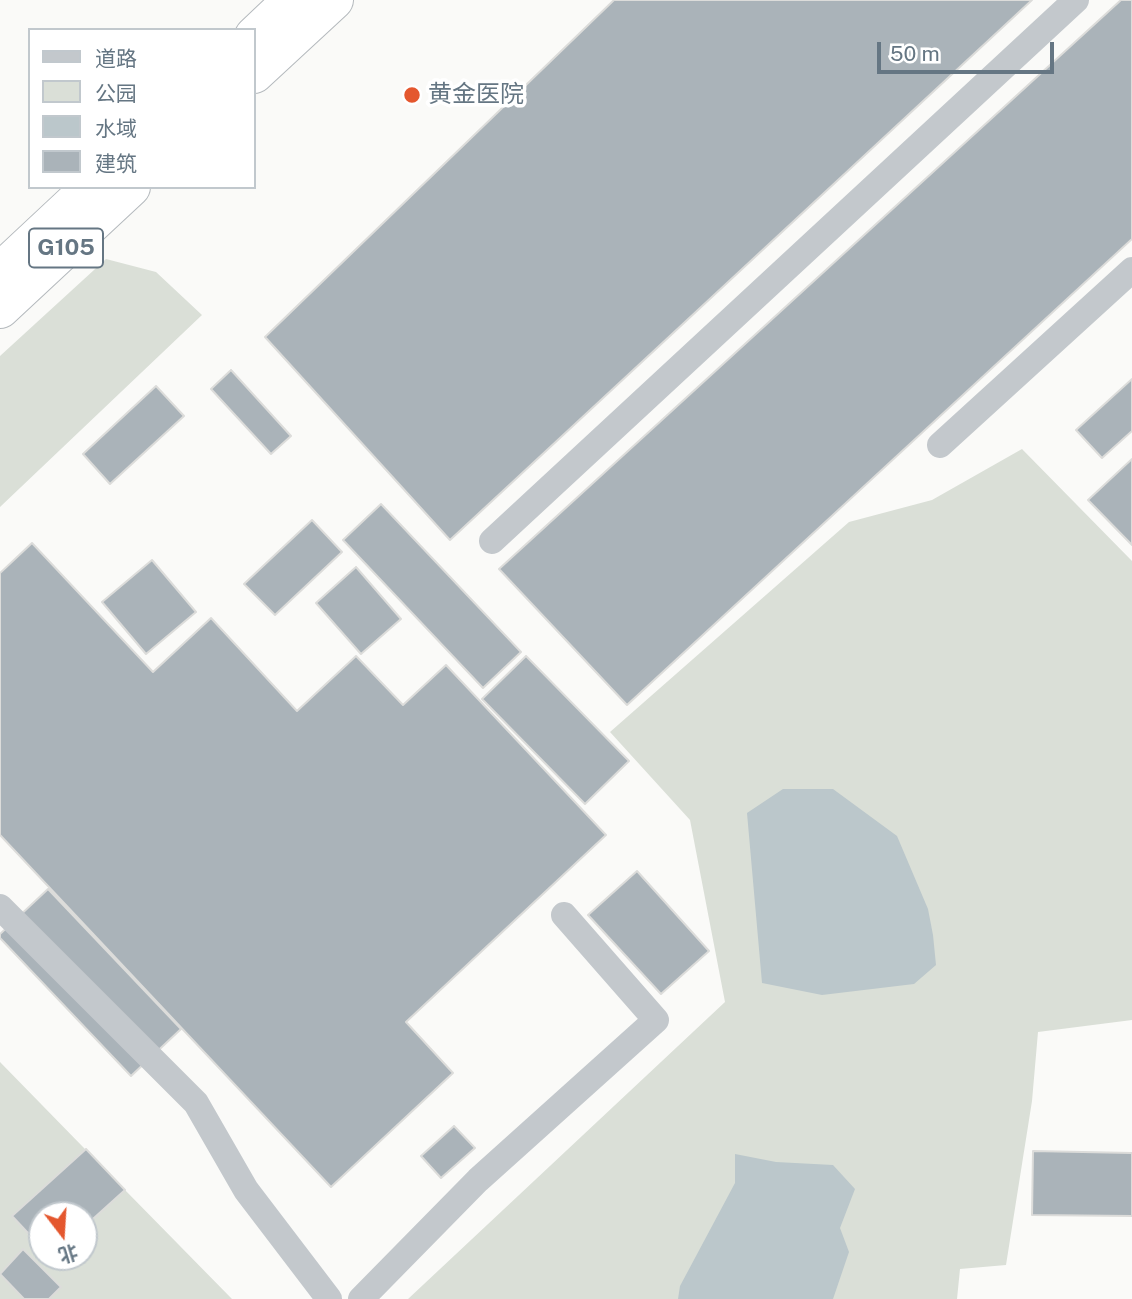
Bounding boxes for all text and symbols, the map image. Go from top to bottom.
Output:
legend [28,28,256,189]
scale bar [880,28,1057,72]
text: 50 m [890,41,940,66]
text: 道路 [95,46,137,71]
text: 公园 [95,81,137,106]
place label: 黄金医院 [428,81,524,109]
marker: 黄金医院 [402,85,422,105]
text: 水域 [95,116,137,141]
text: 建筑 [95,151,137,176]
road number: G105 [29,229,103,268]
north arrow [28,1201,98,1271]
text: 北 [56,1241,81,1267]

